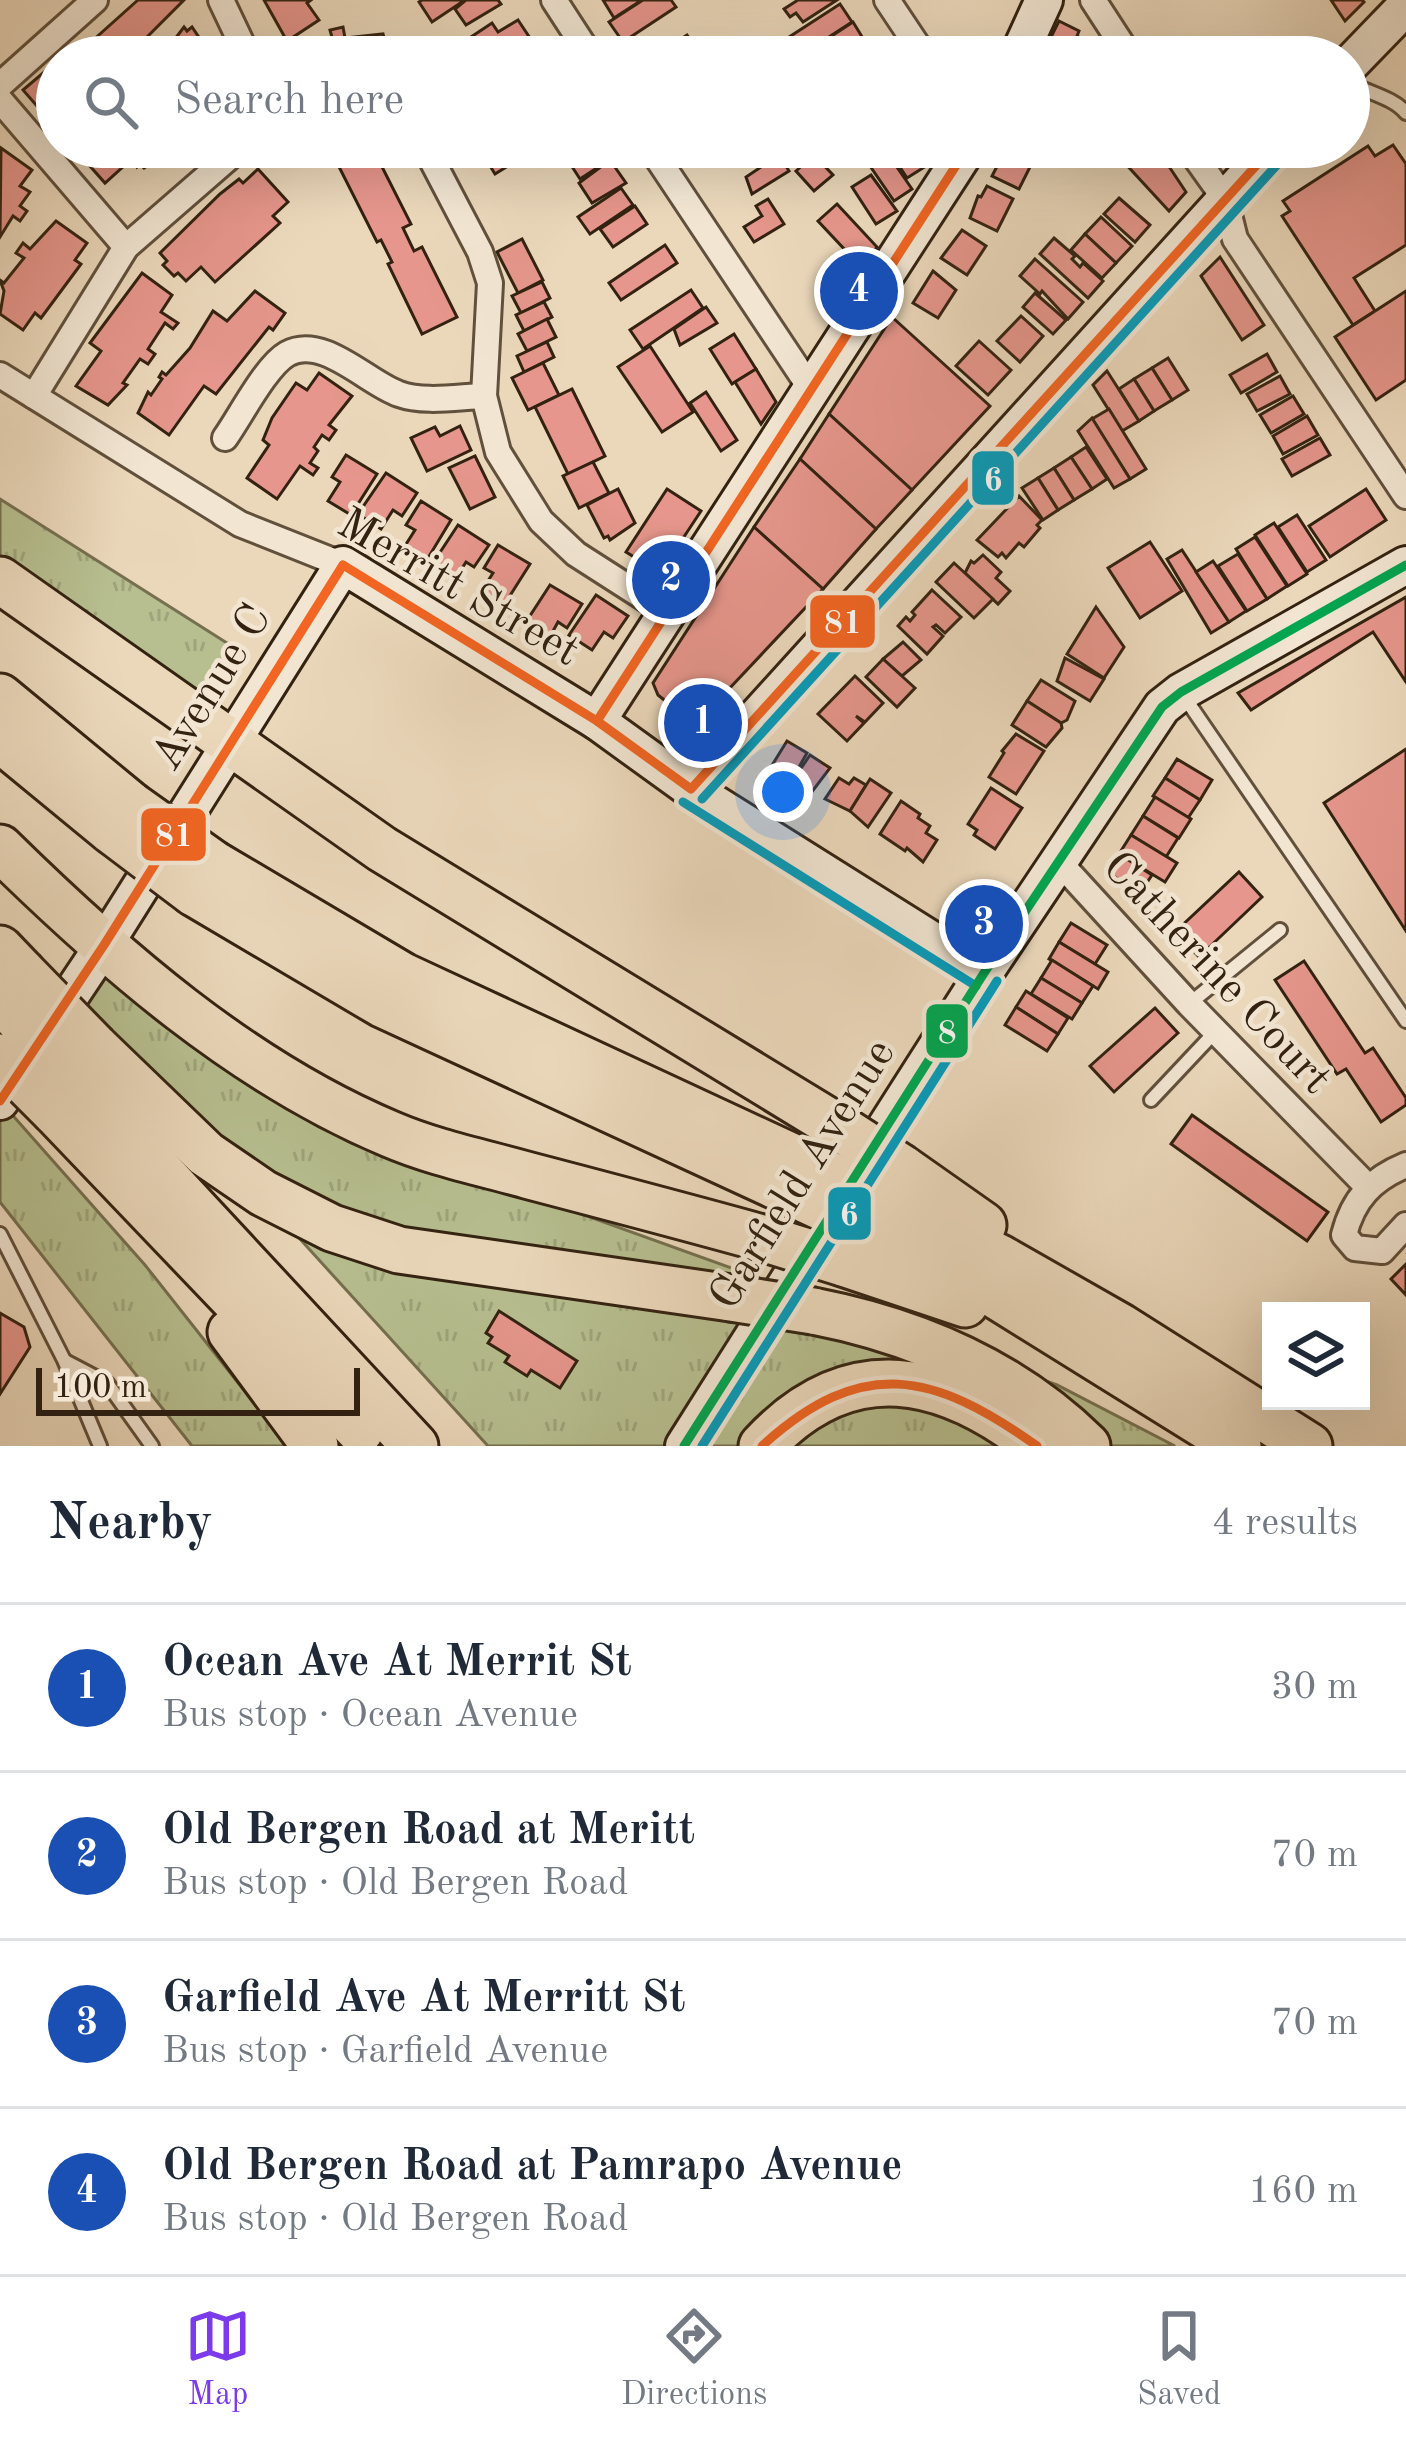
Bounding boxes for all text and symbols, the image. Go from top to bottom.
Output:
search box [36,36,1370,168]
icon: search [78,69,144,135]
text: Search here [174,79,404,124]
pin: 4 [820,246,898,336]
line badge: 6 [970,449,1016,507]
text: 6 [983,465,1003,498]
street label: Merritt Street [329,502,586,676]
pin: 2 [632,535,710,625]
line badge: 81 [808,593,877,650]
street label: Avenue C [145,598,281,779]
text: 81 [824,608,862,641]
pin: 1 [664,678,742,768]
your location [753,762,813,822]
line badge: 81 [139,806,208,863]
text: 81 [155,821,193,854]
street label: Catherine Court [1093,845,1339,1104]
pin: 3 [945,879,1023,969]
line badge: 8 [924,1002,970,1060]
text: 8 [937,1018,957,1051]
street label: Garfield Avenue [703,1033,905,1318]
line badge: 6 [826,1185,873,1242]
text: 6 [839,1200,859,1233]
map controls [1262,1302,1370,1410]
button: layers [1262,1302,1370,1410]
scale bar [36,1362,360,1415]
text: 100 m [54,1372,147,1405]
text: Nearby [48,1499,213,1550]
text: 4 results [1212,1504,1358,1543]
text: Ocean Ave At Merrit St [162,1641,632,1686]
text: 1 [76,1668,98,1707]
text: 30 m [1271,1668,1358,1707]
text: Bus stop · Ocean Avenue [162,1696,578,1735]
text: Old Bergen Road at Meritt [162,1809,695,1854]
text: 2 [76,1836,98,1875]
text: 70 m [1271,1836,1358,1875]
text: Bus stop · Old Bergen Road [162,1864,628,1903]
text: Garfield Ave At Merritt St [162,1977,686,2022]
text: 3 [76,2004,98,2043]
text: 70 m [1271,2004,1358,2043]
text: Bus stop · Garfield Avenue [162,2032,608,2071]
text: Old Bergen Road at Pamrapo Avenue [162,2145,903,2190]
text: 4 [76,2172,98,2211]
text: 160 m [1248,2172,1358,2211]
text: Bus stop · Old Bergen Road [162,2200,628,2239]
tab: Map [185,2303,251,2416]
tab: Directions [621,2303,767,2416]
tab: Saved [1137,2303,1221,2416]

